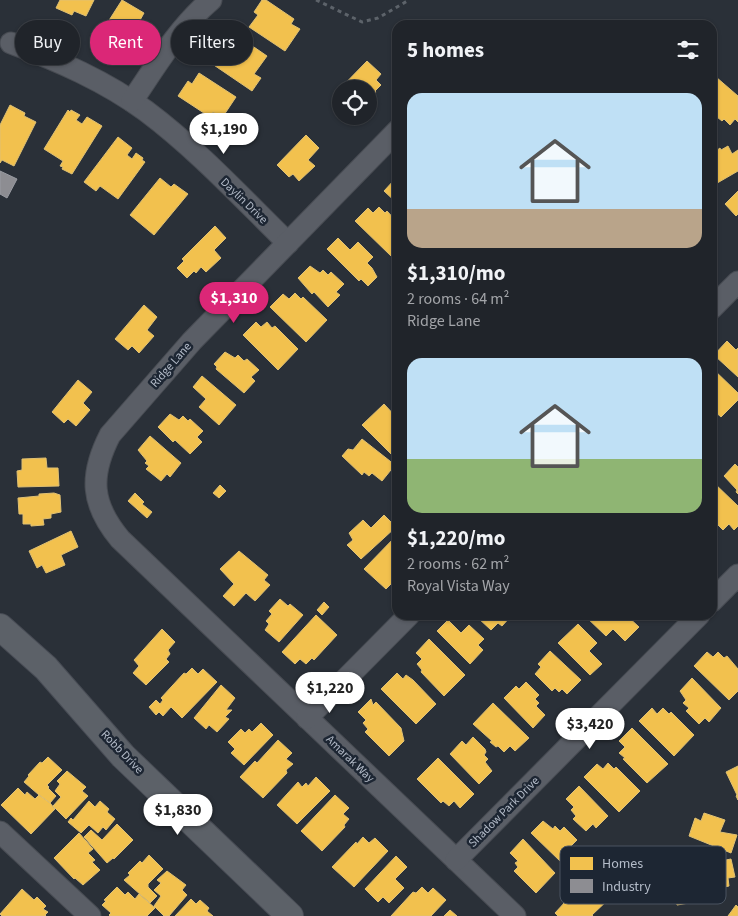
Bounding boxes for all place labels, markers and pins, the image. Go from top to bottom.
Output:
pin: $1,190 [183,112,265,155]
pin: $1,310 [193,282,275,324]
pin: $1,220 [289,672,371,714]
pin: $3,420 [549,708,631,750]
pin: $1,830 [137,794,219,836]

